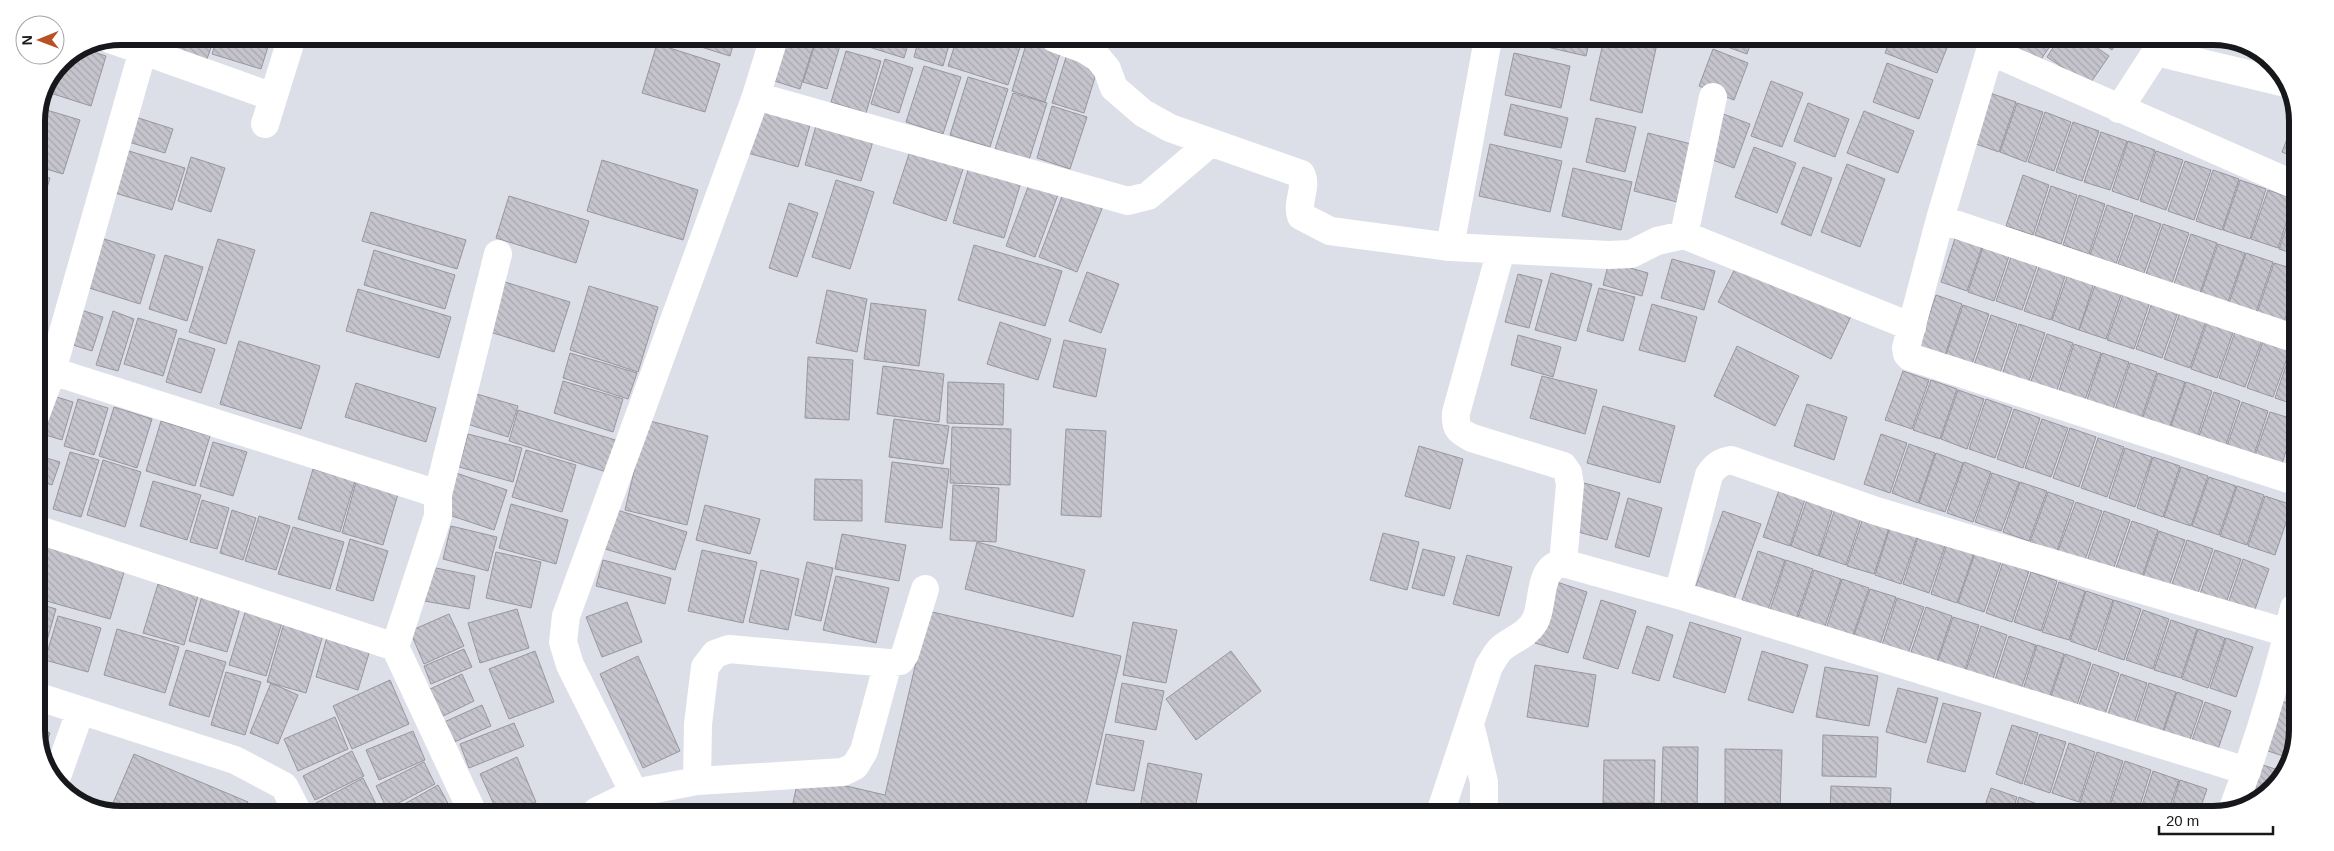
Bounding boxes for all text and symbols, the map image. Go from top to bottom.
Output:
north arrow [15,15,65,65]
text: N [19,35,35,45]
scale bar [2159,804,2273,836]
text: 20 m [2166,812,2199,829]

